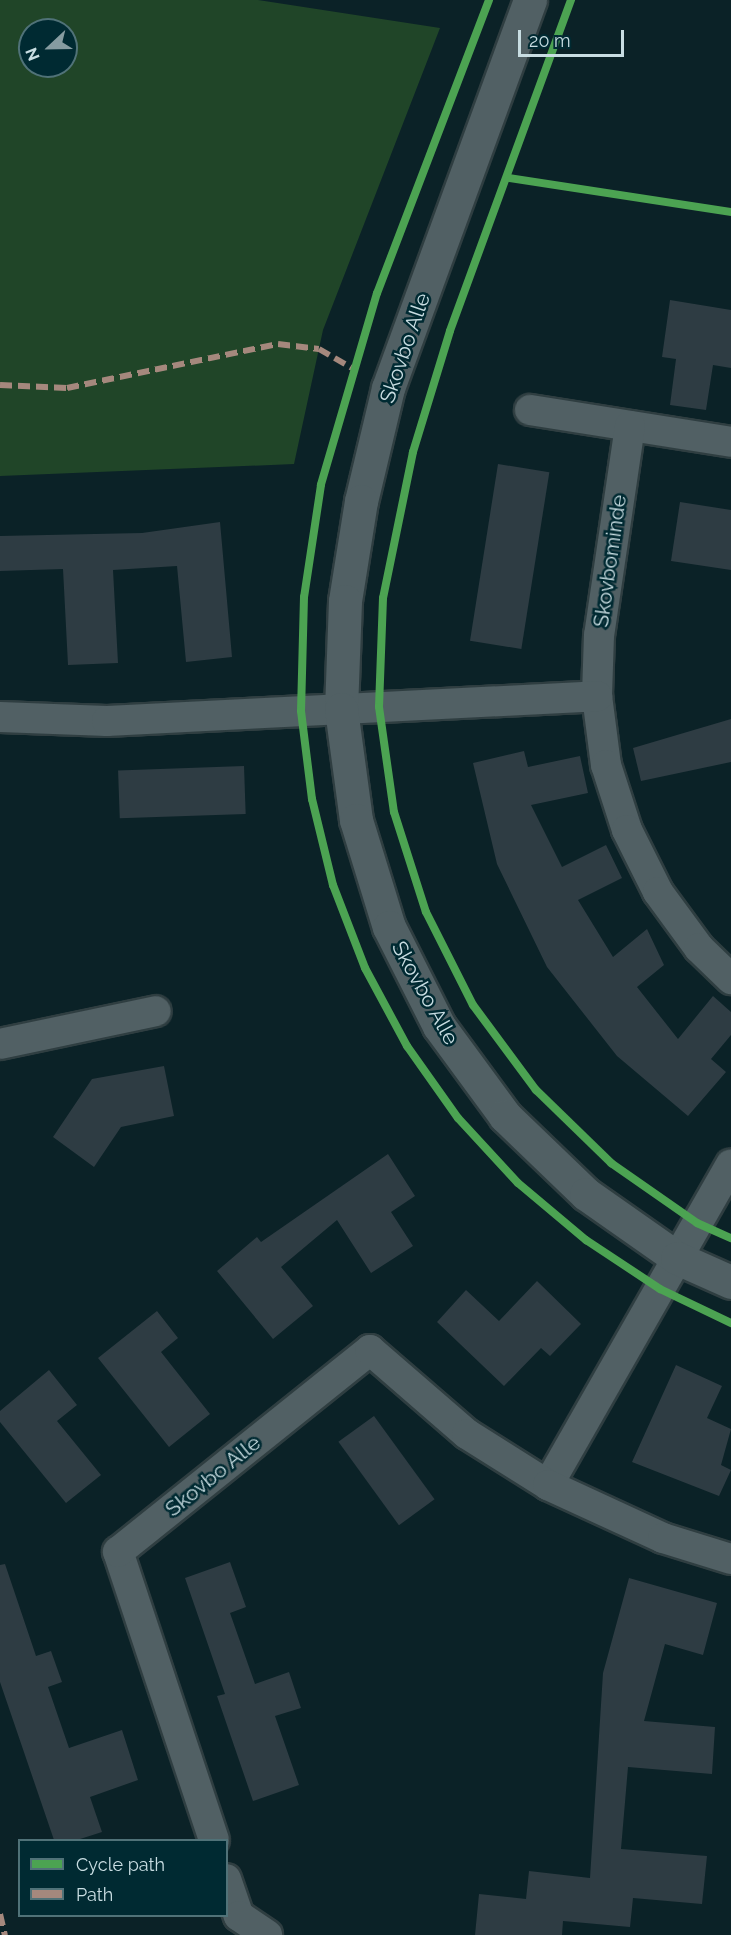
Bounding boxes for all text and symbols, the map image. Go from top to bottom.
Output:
north arrow [18,18,78,78]
scale bar [521,18,628,56]
text: 20 m [529,30,571,51]
text: N [22,45,44,63]
street label: Skovbo Alle [374,289,436,407]
street label: Skovbominde [588,493,632,629]
street label: Skovbo Alle [386,936,464,1050]
street label: Skovbo Alle [160,1430,266,1522]
legend [18,1839,228,1917]
text: Cycle path [76,1854,165,1875]
text: Path [76,1884,113,1905]

